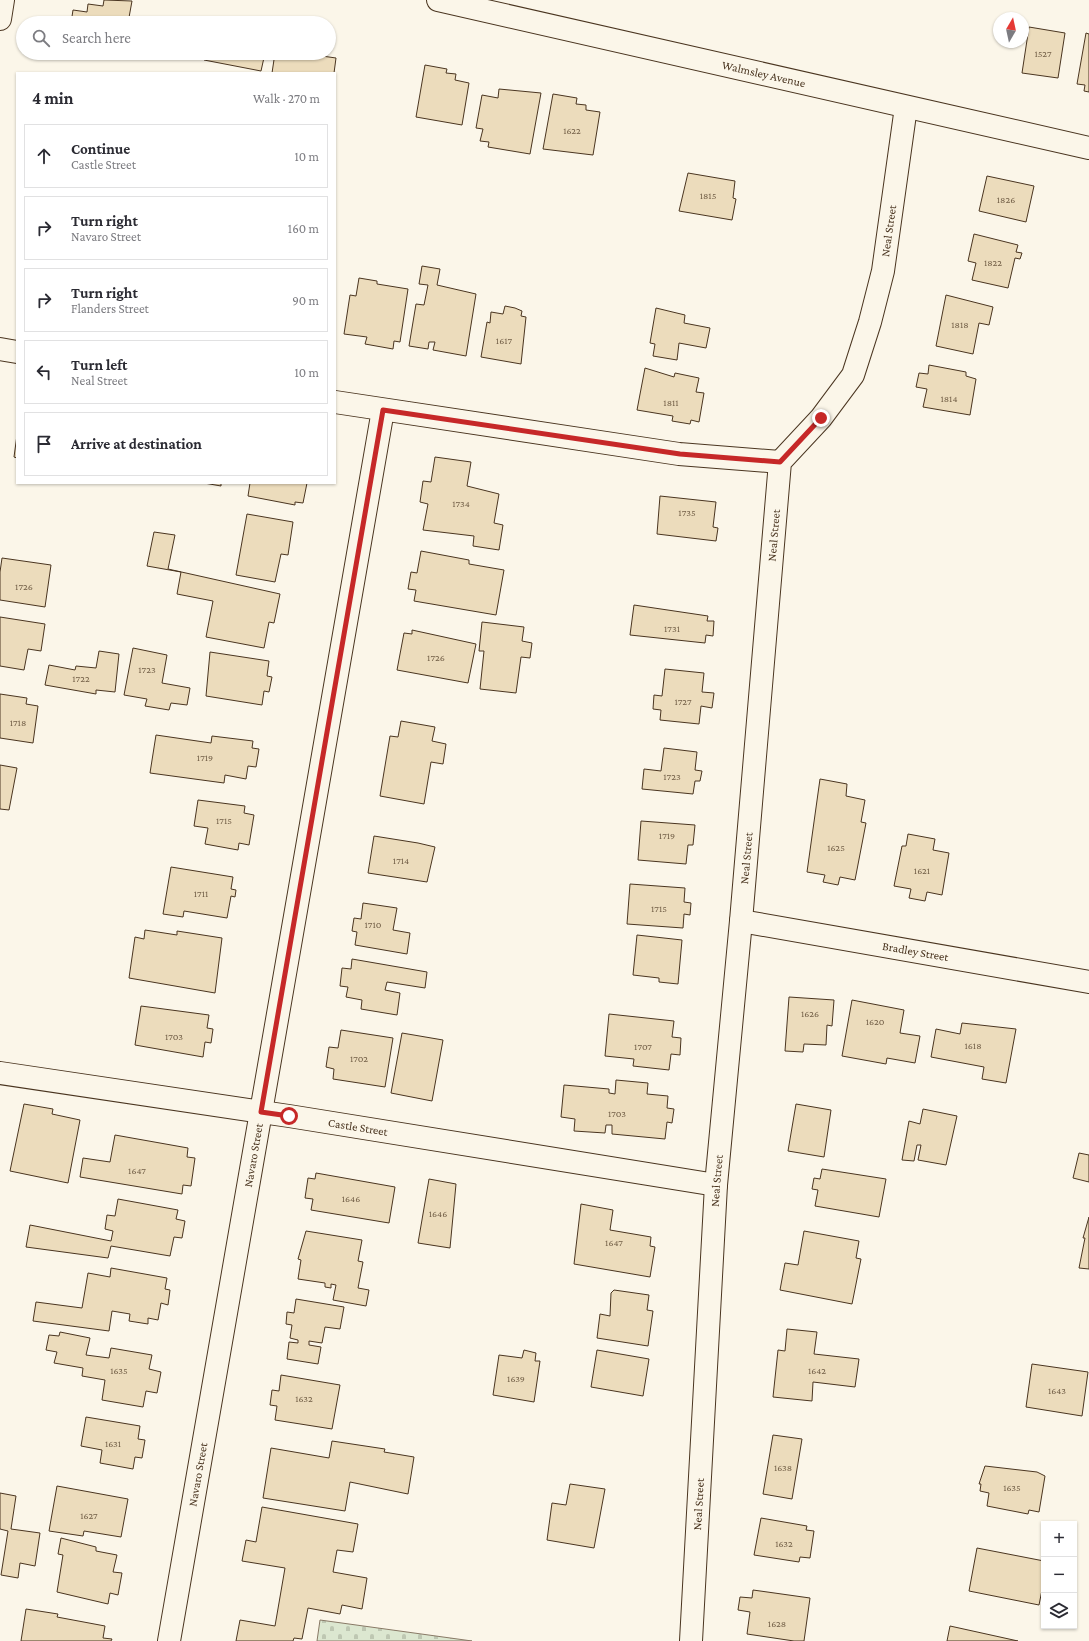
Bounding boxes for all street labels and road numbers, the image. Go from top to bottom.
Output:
street label: Walmsley Avenue [721,58,807,90]
street label: Neal Street [878,203,899,258]
street label: Neal Street [765,508,783,562]
street label: Neal Street [737,830,756,885]
street label: Bradley Street [881,939,950,964]
street label: Castle Street [327,1115,390,1139]
street label: Navaro Street [241,1121,266,1188]
street label: Neal Street [708,1153,726,1207]
street label: Navaro Street [186,1440,211,1508]
street label: Neal Street [690,1477,707,1531]

